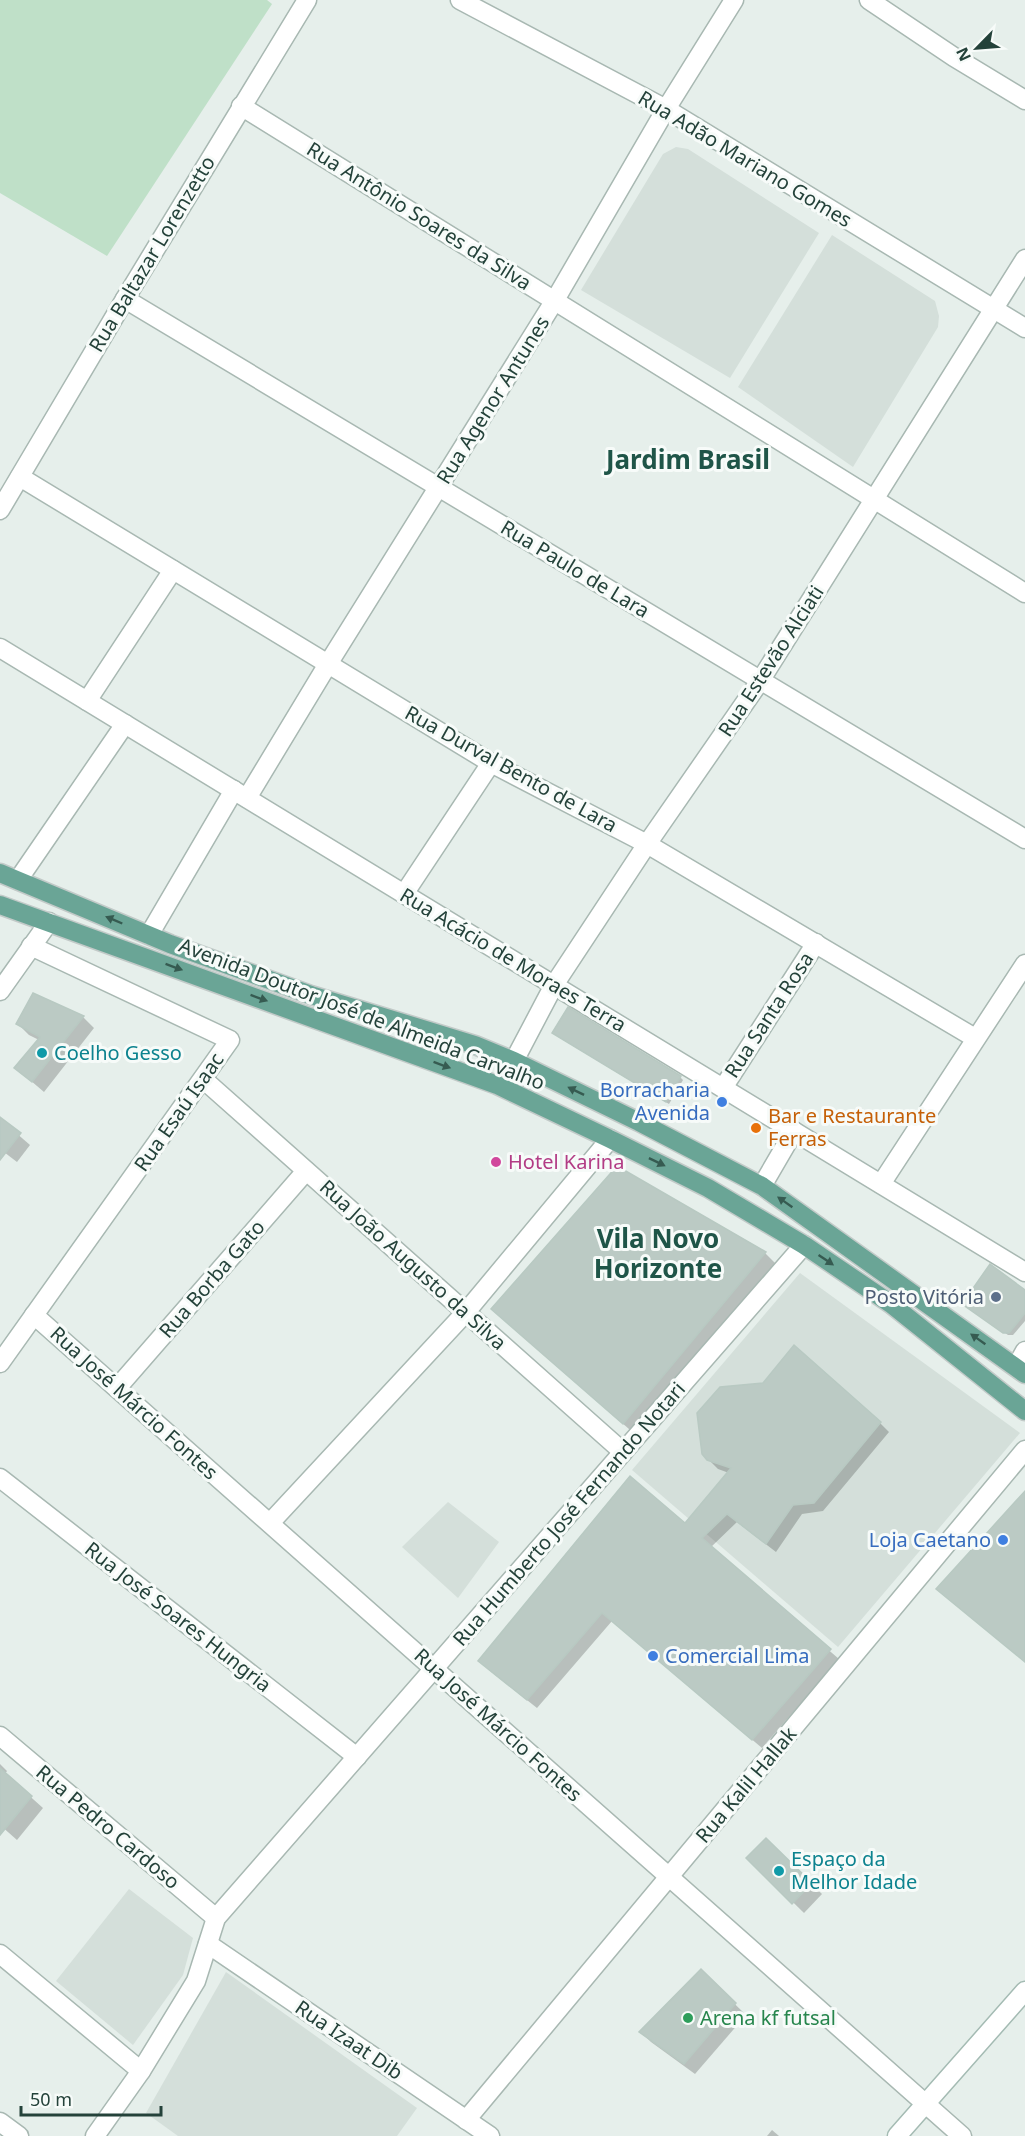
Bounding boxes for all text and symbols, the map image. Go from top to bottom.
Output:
north arrow [947,18,1007,78]
text: N [951,44,976,65]
street label: Rua Adão Mariano Gomes [633,84,857,233]
street label: Rua Antônio Soares da Silva [302,135,537,296]
street label: Rua Baltazar Lorenzetto [82,151,221,357]
street label: Rua Agenor Antunes [430,311,555,489]
district label: Jardim Brasil [604,441,770,477]
street label: Rua Paulo de Lara [496,513,655,624]
street label: Rua Estevão Alciati [712,580,830,741]
street label: Rua Durval Bento de Lara [400,699,622,838]
street label: Rua Acácio de Moraes Terra [395,881,631,1038]
one-way arrow [105,916,122,925]
street label: Avenida Doutor José de Almeida Carvalho [175,931,549,1096]
street label: Rua Santa Rosa [718,947,819,1083]
one-way arrow [165,963,183,973]
one-way arrow [250,993,268,1003]
place label: Coelho Gesso [54,1039,182,1066]
marker: Coelho Gesso [35,1046,49,1060]
street label: Rua Esaú Isaac [128,1047,230,1176]
one-way arrow [433,1060,451,1070]
place label: Borracharia Avenida [600,1076,710,1126]
one-way arrow [567,1086,584,1096]
marker: Borracharia Avenida [715,1095,729,1109]
place label: Bar e Restaurante Ferras [768,1102,936,1152]
marker: Bar e Restaurante Ferras [749,1121,763,1135]
place label: Hotel Karina [508,1148,624,1175]
marker: Hotel Karina [489,1155,503,1169]
one-way arrow [649,1158,666,1167]
street label: Rua João Augusto da Silva [314,1173,513,1356]
one-way arrow [777,1196,793,1208]
street label: Rua Borba Gato [153,1214,270,1344]
district label: Vila Novo Horizonte [594,1220,722,1286]
one-way arrow [818,1254,834,1265]
place label: Posto Vitória [865,1283,984,1310]
marker: Posto Vitória [989,1290,1003,1304]
street label: Rua José Márcio Fontes [45,1320,224,1485]
one-way arrow [970,1333,986,1345]
street label: Rua Humberto José Fernando Notari [446,1376,691,1651]
place label: Loja Caetano [869,1526,991,1553]
marker: Loja Caetano [996,1533,1010,1547]
street label: Rua José Soares Hungria [80,1535,277,1698]
street label: Rua José Márcio Fontes [409,1642,588,1807]
place label: Comercial Lima [665,1642,809,1669]
marker: Comercial Lima [646,1649,660,1663]
street label: Rua Kalil Hallak [689,1721,802,1848]
street label: Rua Pedro Cardoso [31,1758,186,1895]
place label: Espaço da Melhor Idade [791,1845,917,1895]
marker: Espaço da Melhor Idade [772,1864,786,1878]
street label: Rua Izaat Dib [290,1994,408,2086]
place label: Arena kf futsal [700,2004,836,2031]
marker: Arena kf futsal [681,2011,695,2025]
scale bar [21,2079,160,2117]
text: 50 m [30,2087,72,2111]

